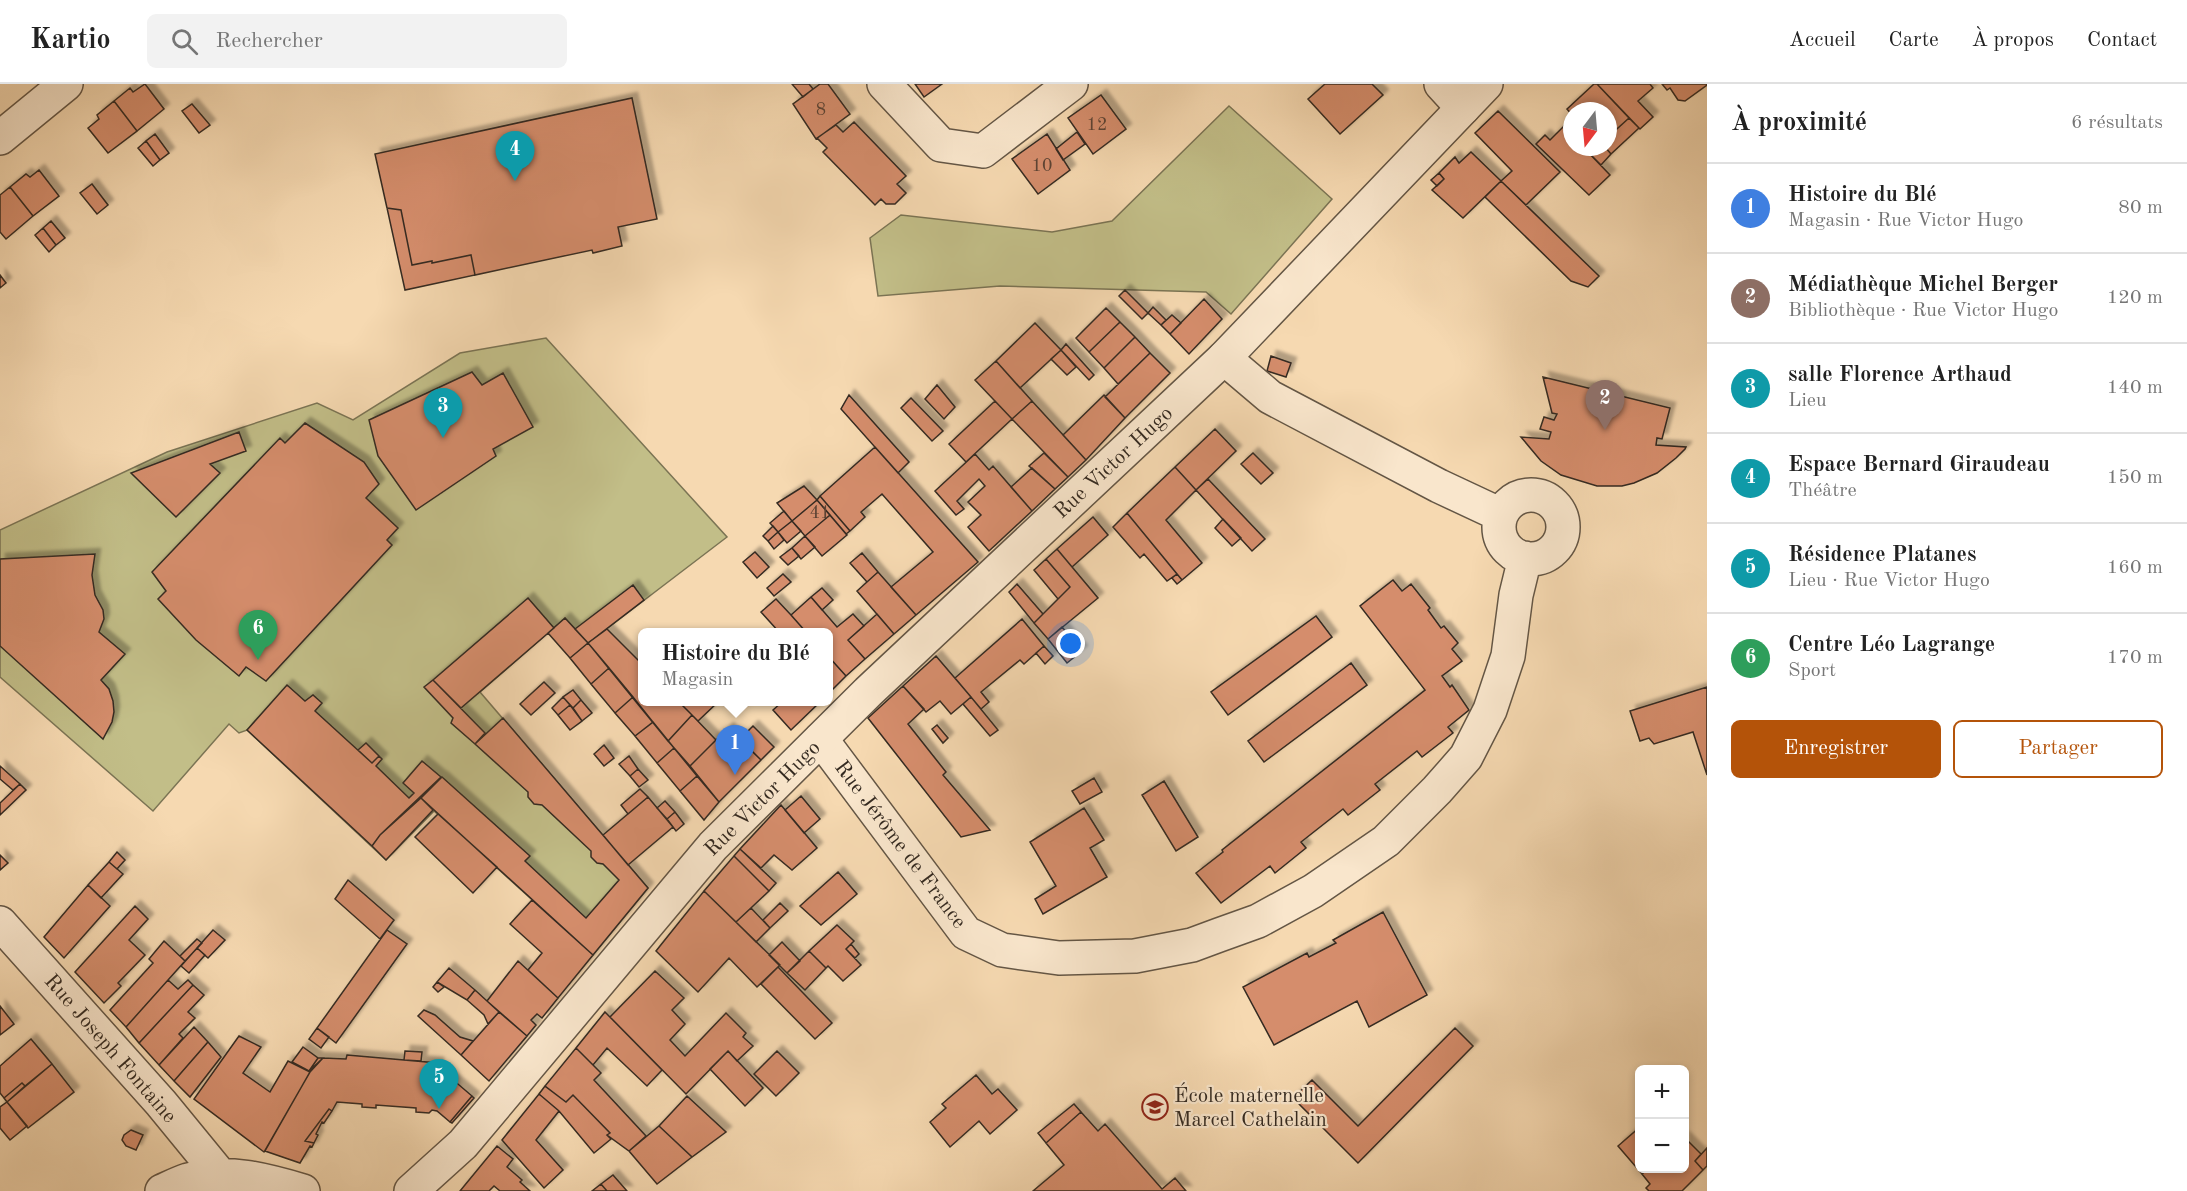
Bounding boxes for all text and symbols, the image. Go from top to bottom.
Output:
search box [147,14,567,68]
icon: search [168,25,201,58]
text: Kartio [30,27,111,55]
text: Rechercher [216,30,323,52]
text: Accueil [1789,30,1856,51]
text: Carte [1889,30,1939,51]
text: À propos [1972,30,2054,51]
text: Contact [2087,30,2157,51]
house number: 8 [816,101,826,119]
north arrow [1563,102,1617,156]
text: À proximité [1731,110,1867,136]
text: 6 résultats [2071,113,2163,133]
house number: 12 [1087,116,1107,134]
pin: 4 [496,132,534,181]
house number: 10 [1032,157,1052,175]
text: Histoire du Blé [1788,184,1937,206]
text: 1 [1745,198,1756,218]
text: 80 m [2118,198,2163,218]
text: Magasin · Rue Victor Hugo [1788,211,2023,231]
text: Médiathèque Michel Berger [1788,274,2058,296]
text: 2 [1745,288,1756,308]
text: 120 m [2107,288,2163,308]
text: Bibliothèque · Rue Victor Hugo [1788,301,2058,321]
text: salle Florence Arthaud [1788,364,2012,386]
text: 3 [1745,378,1756,398]
text: 140 m [2107,378,2163,398]
pin: 2 [1586,380,1624,430]
pin: 3 [424,388,462,438]
text: Lieu [1788,391,1827,411]
street label: Rue Victor Hugo [1051,403,1177,523]
text: Espace Bernard Giraudeau [1788,454,2050,476]
text: 4 [1745,468,1756,488]
text: 150 m [2107,468,2163,488]
text: Théâtre [1788,481,1857,501]
house number: 41 [810,504,830,522]
text: Résidence Platanes [1788,544,1976,566]
text: 5 [1745,558,1756,578]
text: 160 m [2107,558,2163,578]
text: Lieu · Rue Victor Hugo [1788,571,1990,591]
pin: 6 [238,610,278,660]
popup [638,628,833,706]
your location [1056,629,1085,658]
text: Centre Léo Lagrange [1788,634,1995,656]
text: Histoire du Blé [661,643,810,665]
text: 6 [1745,648,1756,668]
text: 170 m [2107,648,2163,668]
text: Sport [1788,661,1836,681]
text: Magasin [661,670,733,690]
button: Enregistrer [1731,720,1941,778]
button: Partager [1953,720,2163,778]
pin: 1 [716,726,754,775]
street label: Rue Victor Hugo [701,737,825,861]
street label: Rue Jérôme de France [830,757,970,933]
street label: Rue Joseph Fontaine [40,971,180,1127]
pin: 5 [420,1060,458,1109]
map controls [1635,1065,1689,1173]
button: + [1635,1065,1689,1119]
place label: École maternelle Marcel Cathelain [1174,1082,1327,1131]
school or university icon: École maternelle Marcel Cathelain [1140,1092,1170,1122]
button: − [1635,1119,1689,1173]

